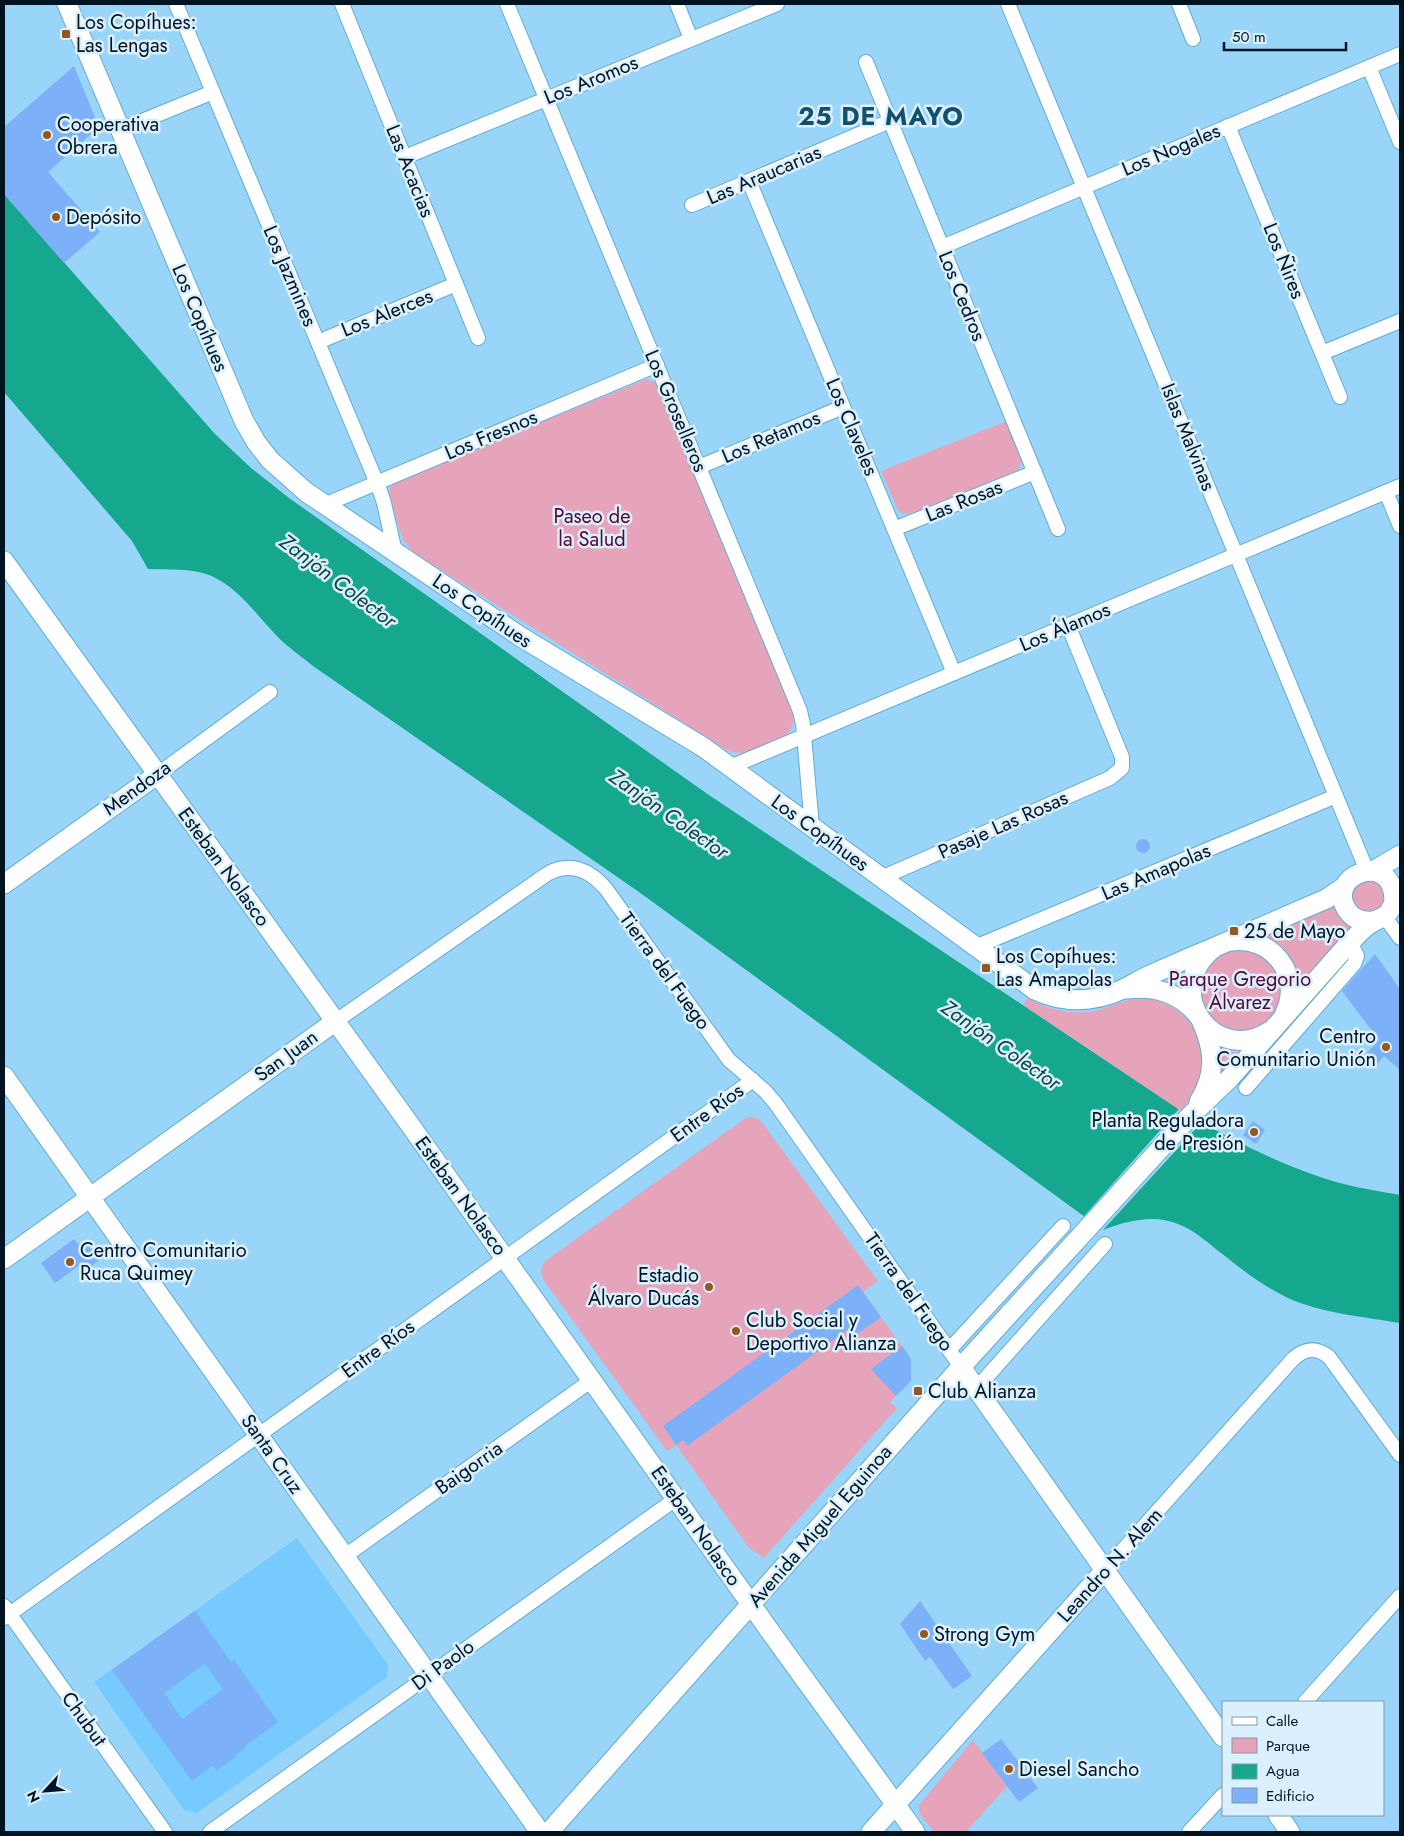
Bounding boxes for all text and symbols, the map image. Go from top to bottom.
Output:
place label: Los Copíhues: Las Lengas [76,8,197,60]
scale bar [1224,20,1346,52]
text: 50 m [1232,26,1266,48]
marker: Los Copíhues: Las Lengas [60,28,72,40]
street label: Los Aromos [540,48,642,112]
district label: 25 DE MAYO [798,98,964,134]
place label: Cooperativa Obrera [57,110,159,162]
street label: Los Nogales [1117,116,1225,184]
street label: Las Acacias [378,120,442,222]
marker: Cooperativa Obrera [41,129,53,141]
street label: Las Araucarias [702,138,826,212]
place label: Depósito [66,203,141,232]
marker: Depósito [50,211,62,223]
street label: Los Ñires [1256,219,1312,303]
street label: Los Jazmines [256,221,324,331]
street label: Los Cedros [931,247,993,345]
street label: Los Copíhues [164,260,236,376]
street label: Los Alerces [337,281,437,345]
street label: Los Groselleros [637,345,715,477]
street label: Los Claveles [818,374,886,480]
street label: Islas Malvinas [1153,379,1223,495]
street label: Los Fresnos [440,403,542,467]
street label: Los Retamos [717,403,825,471]
street label: Las Rosas [921,472,1007,530]
park label: Paseo de la Salud [554,502,630,554]
water label: Zanjón Colector [272,526,404,636]
street label: Los Copíhues [426,567,538,655]
street label: Los Álamos [1015,595,1115,659]
street label: Mendoza [97,753,177,823]
water label: Zanjón Colector [602,761,736,867]
street label: Pasaje Las Rosas [933,783,1073,867]
street label: Los Copíhues [765,788,875,878]
street label: Esteban Nolasco [171,801,277,933]
street label: Las Amapolas [1097,836,1215,908]
street label: Tierra del Fuego [612,906,718,1036]
place label: 25 de Mayo [1244,917,1346,946]
marker: 25 de Mayo [1228,925,1240,937]
place label: Los Copíhues: Las Amapolas [996,942,1117,994]
marker: Los Copíhues: Las Amapolas [980,962,992,974]
park label: Parque Gregorio Álvarez [1169,965,1311,1017]
water label: Zanjón Colector [934,992,1068,1098]
place label: Centro Comunitario Unión [1217,1022,1376,1074]
street label: San Juan [248,1023,324,1089]
marker: Centro Comunitario Unión [1380,1041,1392,1053]
street label: Entre Ríos [664,1076,750,1150]
place label: Planta Reguladora de Presión [1091,1106,1244,1158]
marker: Planta Reguladora de Presión [1248,1126,1260,1138]
street label: Esteban Nolasco [408,1130,514,1262]
street label: Tierra del Fuego [857,1227,961,1357]
place label: Centro Comunitario Ruca Quimey [80,1236,247,1288]
marker: Centro Comunitario Ruca Quimey [64,1256,76,1268]
place label: Estadio Álvaro Ducás [588,1261,699,1313]
marker: Estadio Álvaro Ducás [703,1281,715,1293]
place label: Club Social y Deportivo Alianza [746,1306,896,1358]
street label: Entre Ríos [335,1312,421,1386]
marker: Club Social y Deportivo Alianza [730,1325,742,1337]
place label: Club Alianza [928,1377,1036,1406]
marker: Club Alianza [912,1385,924,1397]
street label: Santa Cruz [234,1408,310,1500]
street label: Baigorria [429,1434,509,1502]
street label: Avenida Miguel Eguinoa [741,1438,899,1614]
street label: Esteban Nolasco [644,1460,748,1592]
street label: Leandro N. Alem [1051,1501,1169,1629]
place label: Strong Gym [934,1620,1035,1649]
marker: Strong Gym [918,1628,930,1640]
street label: Di Paolo [406,1632,480,1698]
street label: Chubut [54,1686,114,1753]
legend [1222,1701,1384,1816]
text: Calle [1266,1710,1298,1732]
text: Parque [1266,1735,1310,1757]
place label: Diesel Sancho [1019,1755,1139,1784]
text: Agua [1266,1760,1300,1782]
marker: Diesel Sancho [1003,1763,1015,1775]
north arrow [20,1766,70,1816]
text: Edificio [1266,1785,1314,1807]
text: N [22,1787,45,1806]

